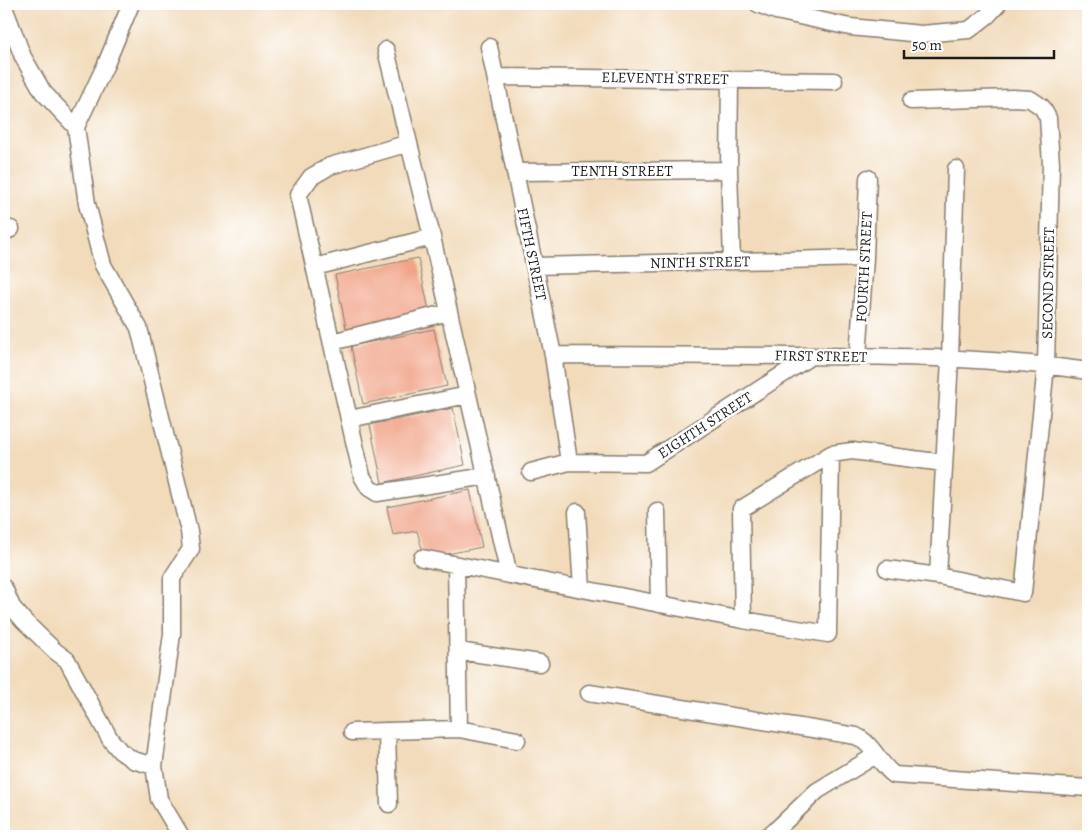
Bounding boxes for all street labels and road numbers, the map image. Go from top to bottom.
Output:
street label: ELEVENTH STREET [601,67,730,89]
street label: TENTH STREET [571,161,673,181]
street label: FIFTH STREET [512,206,552,303]
street label: FOURTH STREET [851,210,877,323]
street label: SECOND STREET [1037,226,1059,339]
street label: NINTH STREET [650,251,751,273]
street label: FIRST STREET [775,345,868,367]
street label: EIGHTH STREET [654,386,757,463]

